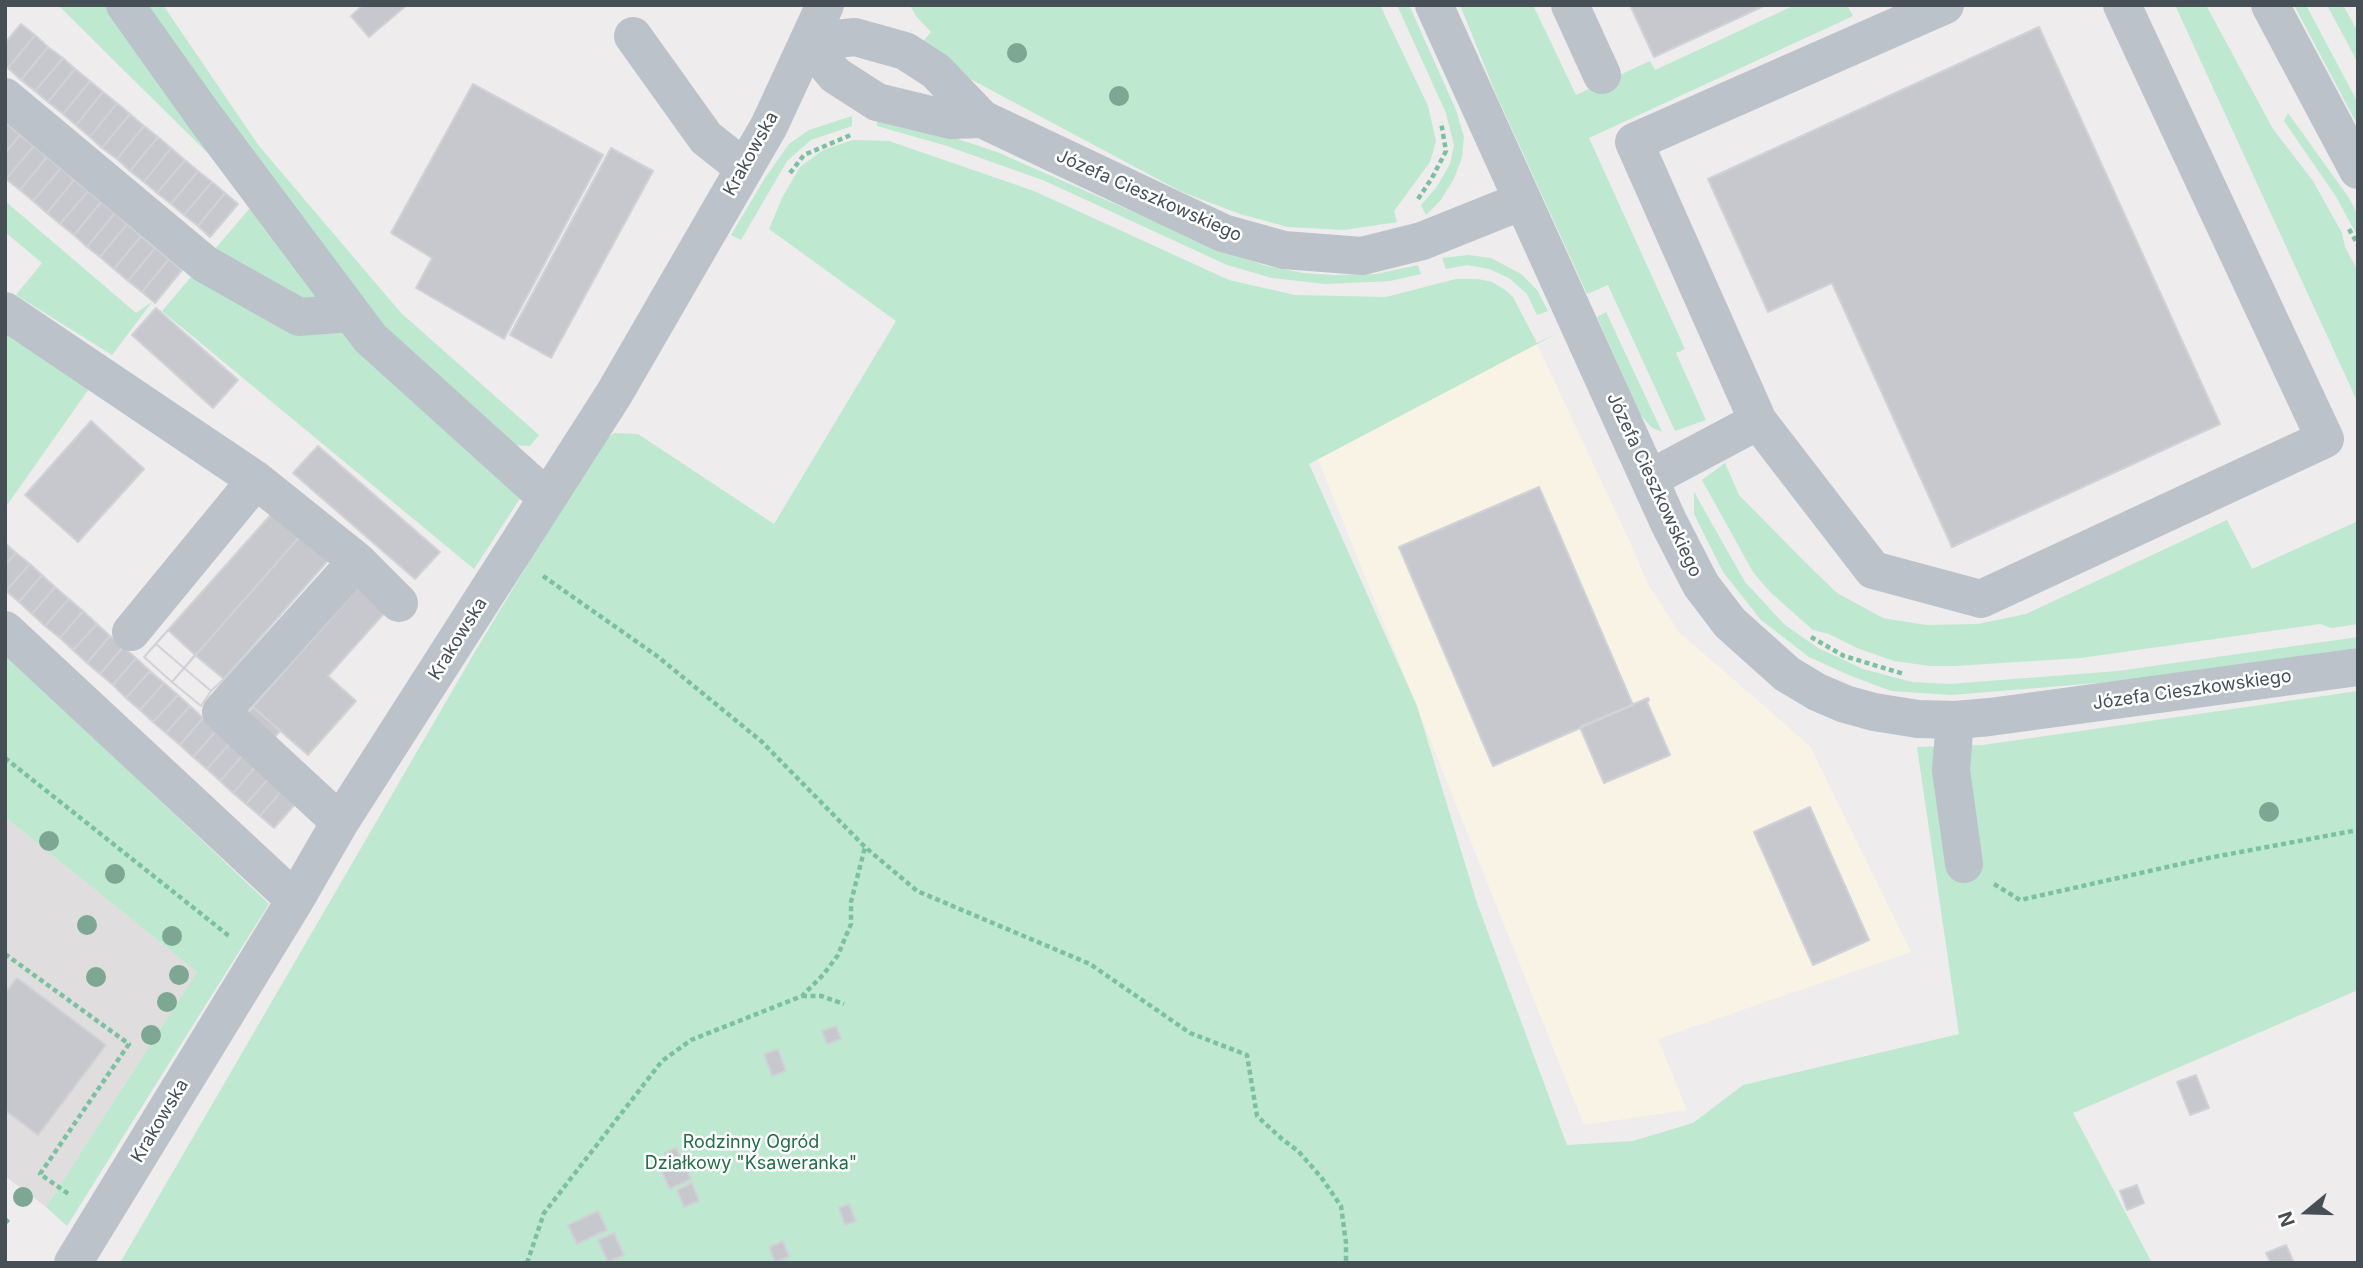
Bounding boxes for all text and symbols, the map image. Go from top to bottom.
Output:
street label: Krakowska [719,108,783,200]
street label: Józefa Cieszkowskiego [1053,145,1245,247]
street label: Józefa Cieszkowskiego [1602,389,1706,581]
street label: Krakowska [424,594,492,684]
street label: Józefa Cieszkowskiego [2091,665,2293,715]
street label: Krakowska [127,1076,193,1166]
park label: Rodzinny Ogród Działkowy "Ksaweranka" [645,1132,857,1174]
north arrow [2272,1177,2342,1247]
text: N [2273,1208,2300,1230]

